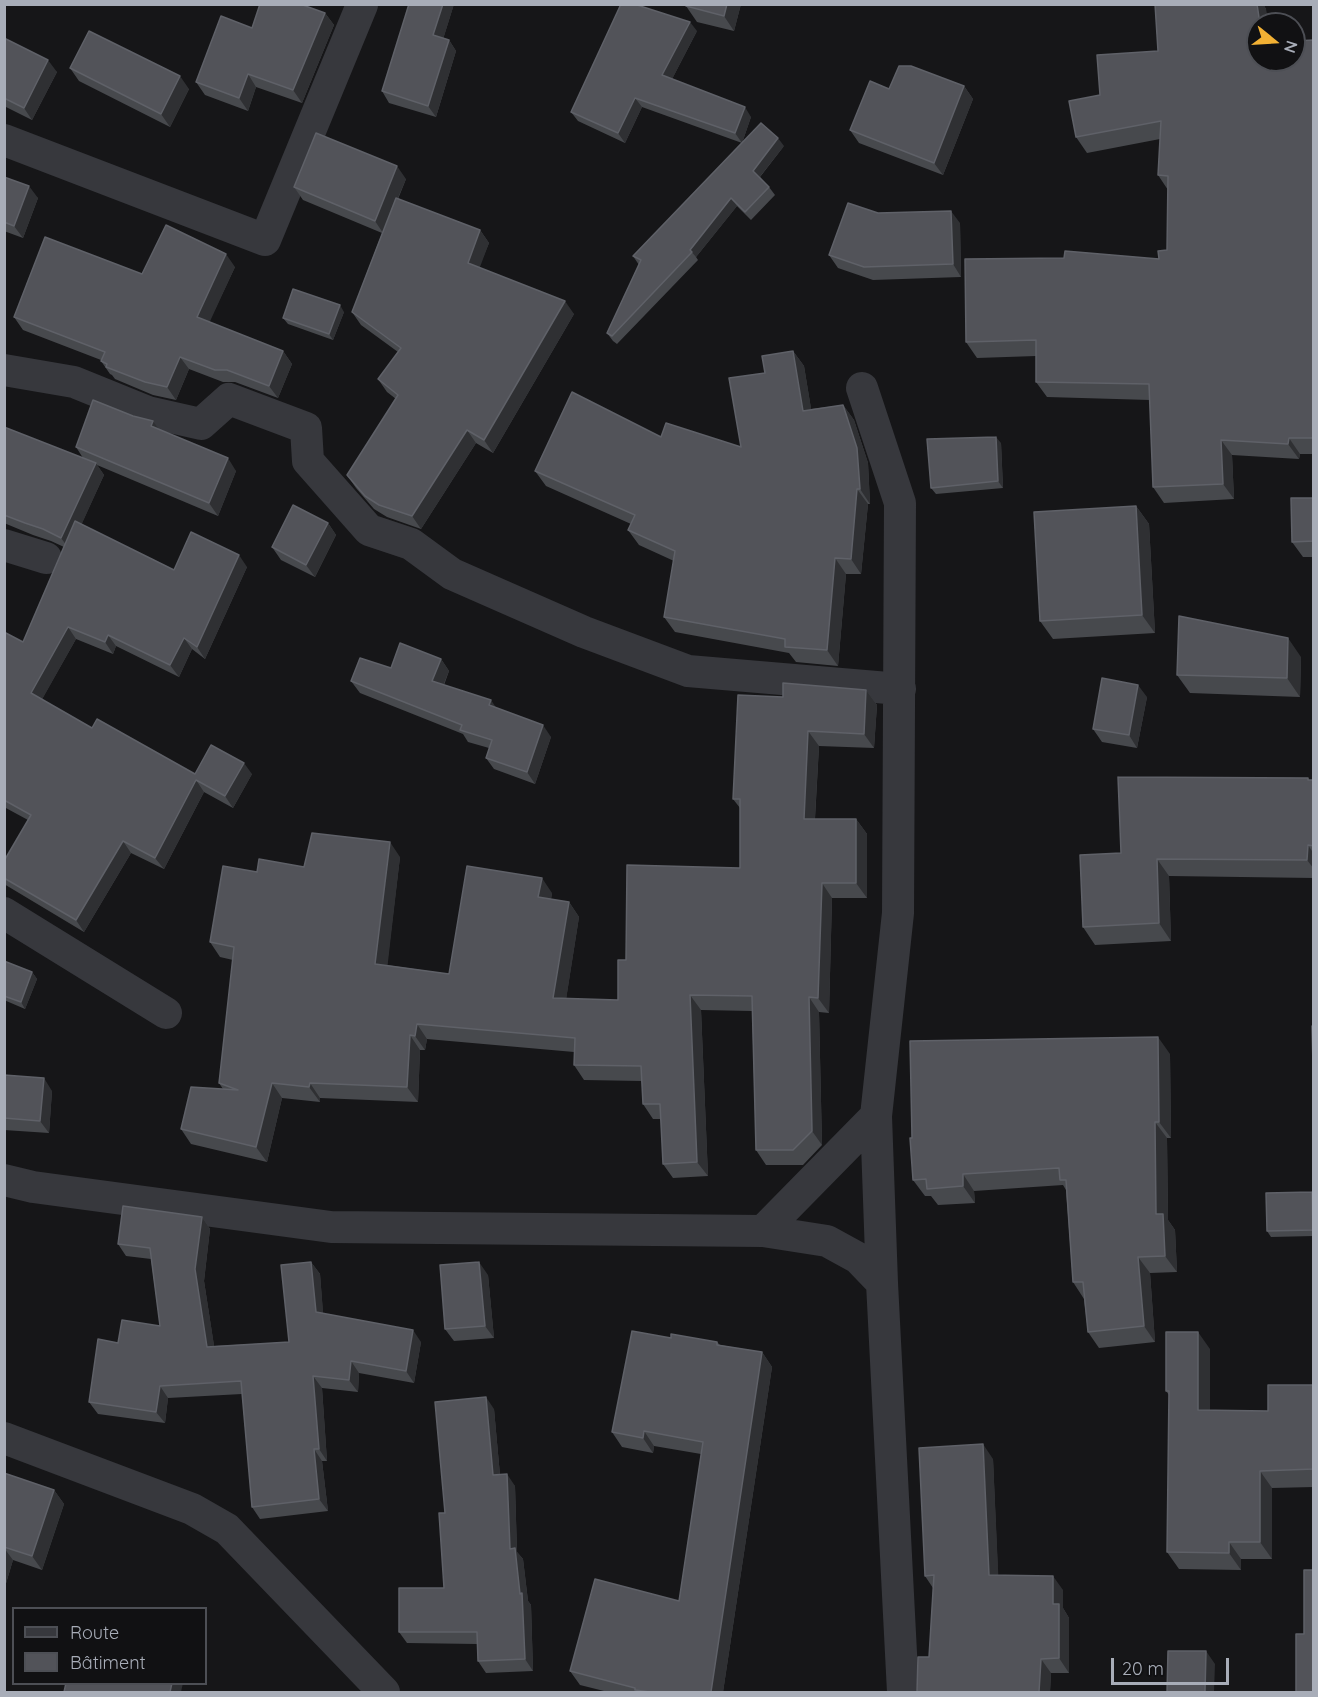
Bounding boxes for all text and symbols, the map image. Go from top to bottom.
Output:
north arrow [1246,12,1306,72]
text: N [1280,38,1303,56]
legend [12,1607,207,1685]
text: Route [70,1621,119,1644]
scale bar [1114,1646,1232,1684]
text: Bâtiment [70,1651,146,1674]
text: 20 m [1122,1657,1164,1680]

